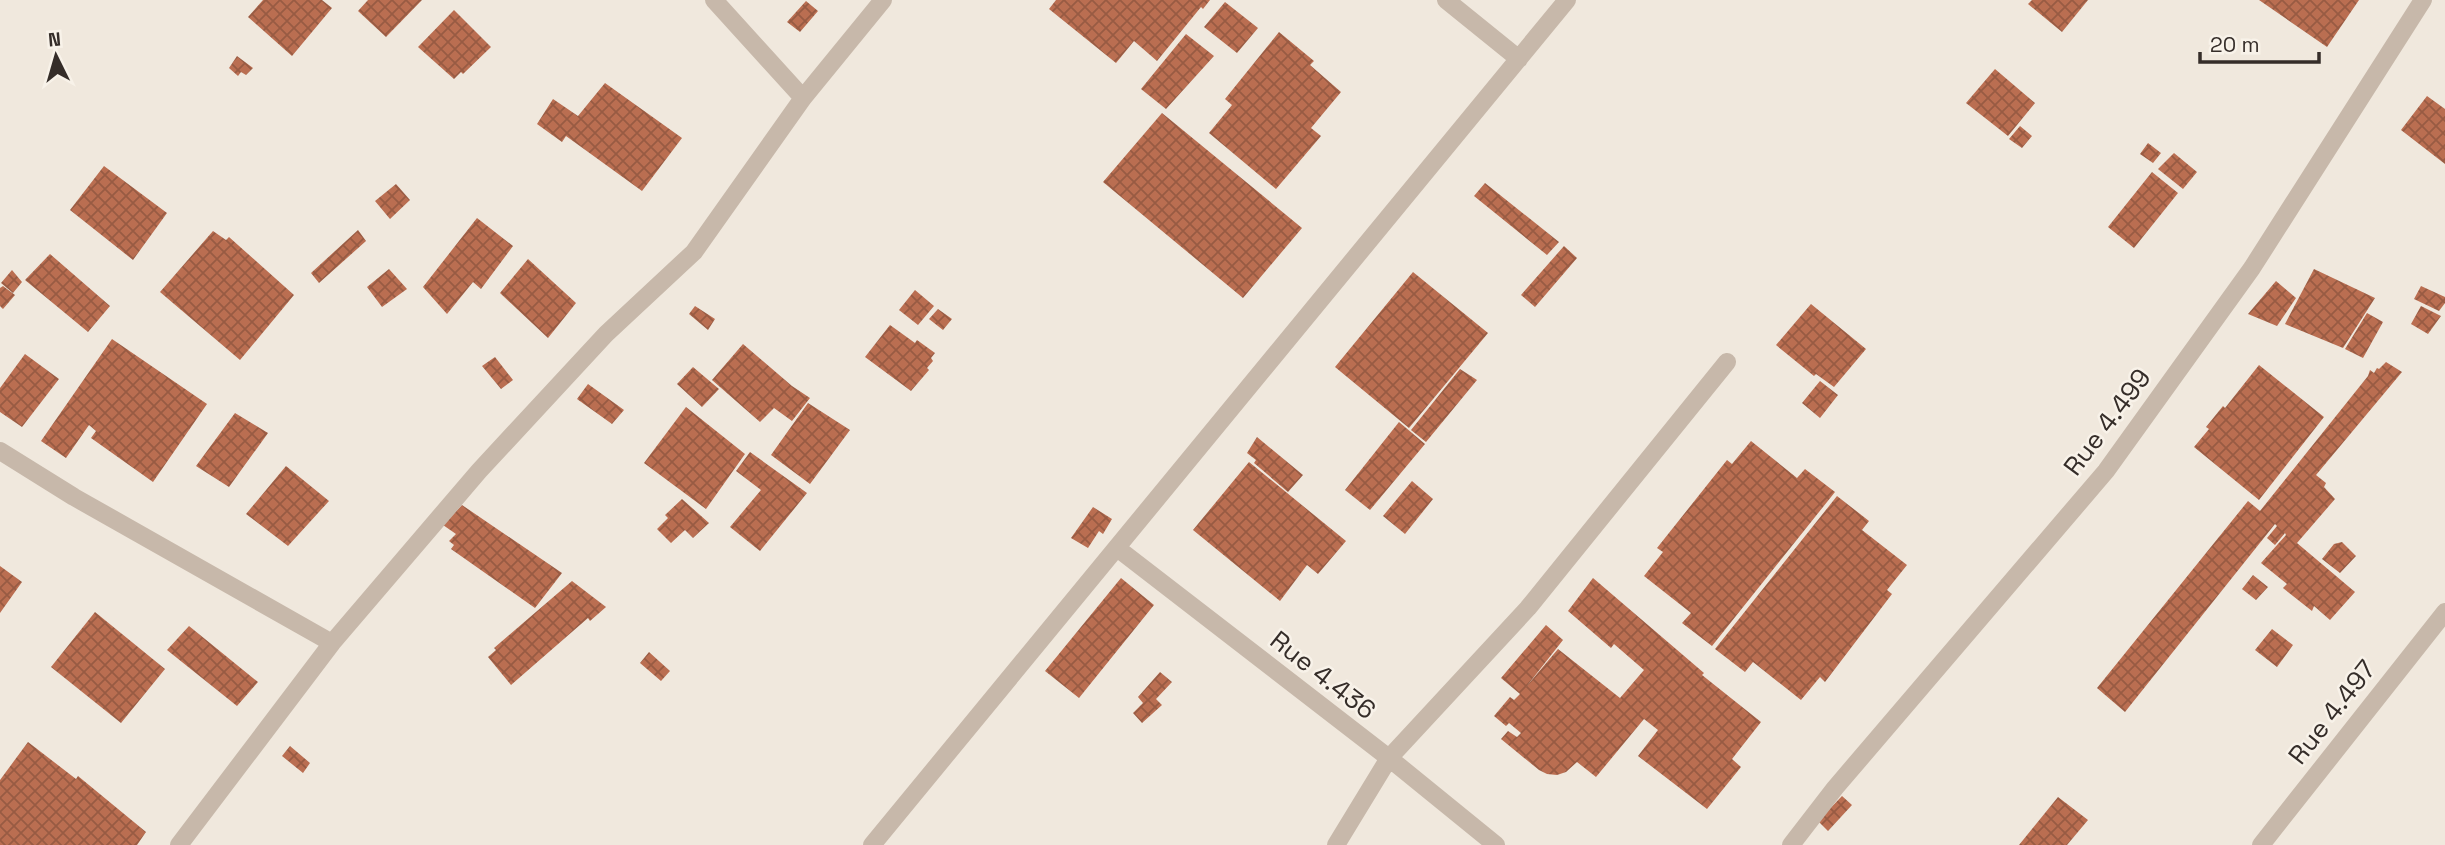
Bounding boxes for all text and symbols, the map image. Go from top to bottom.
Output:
north arrow [21,21,91,91]
scale bar [2200,21,2319,65]
text: N [47,27,62,53]
text: 20 m [2210,31,2260,58]
street label: Rue 4.499 [2056,362,2158,482]
street label: Rue 4.436 [1263,623,1383,727]
street label: Rue 4.497 [2281,653,2383,771]

